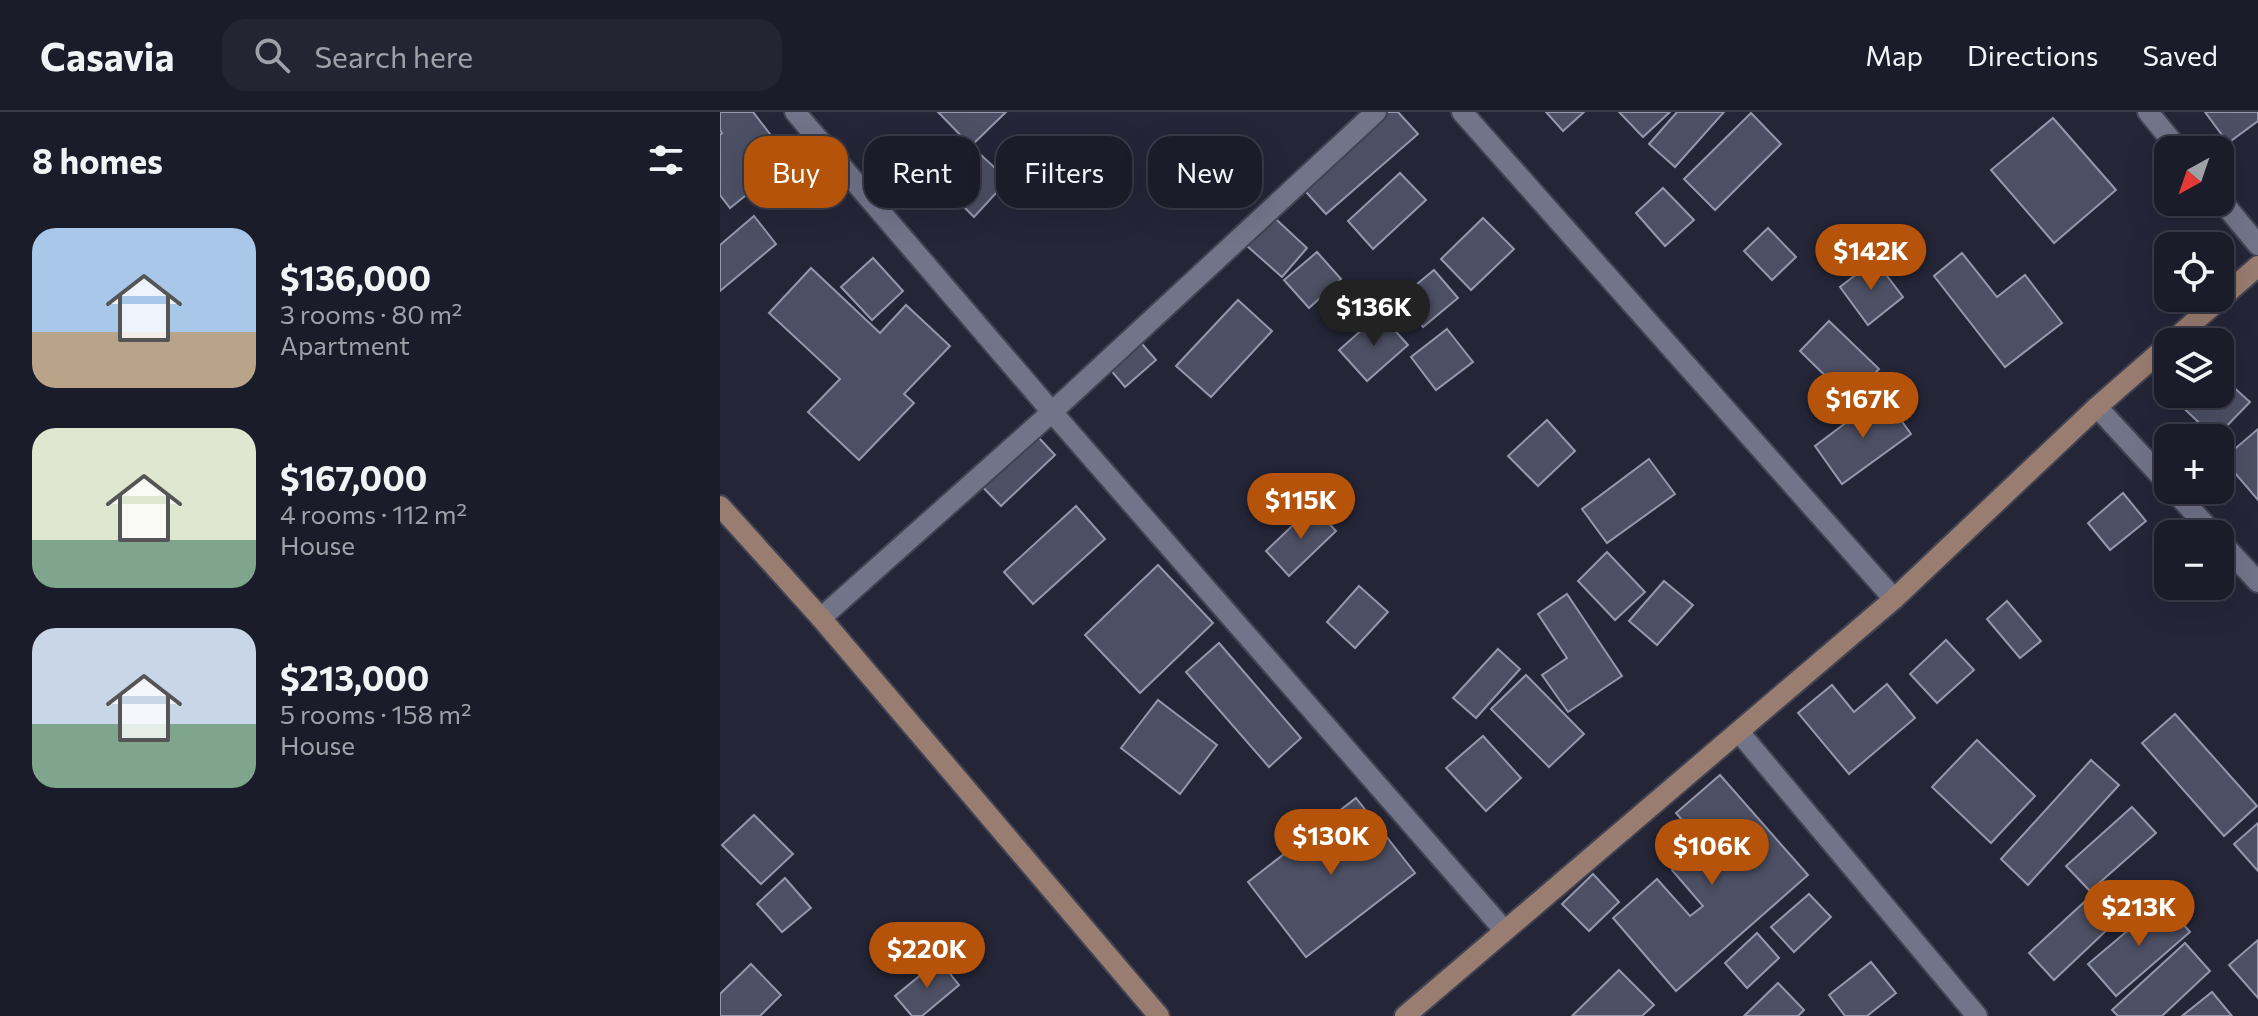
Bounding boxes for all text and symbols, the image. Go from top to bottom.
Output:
search box [222,19,782,91]
text: Casavia [40,32,174,79]
icon: search [250,33,294,77]
text: Search here [314,37,473,74]
text: Map [1865,38,1923,72]
text: Directions [1967,38,2098,72]
text: Saved [2142,38,2218,72]
chip: Buy [744,136,848,208]
chip: Rent [864,136,980,208]
chip: Filters [996,136,1132,208]
chip: New [1148,136,1262,208]
north arrow [2154,136,2234,216]
map controls [2154,136,2234,600]
icon: filters [644,138,688,182]
text: 8 homes [32,139,163,181]
pin: $142K [1815,224,1927,292]
button: locate [2154,232,2234,312]
text: $142K [1833,234,1909,265]
text: $136,000 [280,256,431,298]
icon: home [96,260,192,356]
pin: $136K [1318,280,1430,348]
text: $136K [1336,290,1412,321]
text: 3 rooms · 80 m² [280,298,462,329]
button: layers [2154,328,2234,408]
text: Apartment [280,329,410,360]
pin: $167K [1807,372,1919,440]
text: $167K [1826,382,1900,413]
button: + [2154,424,2234,504]
text: $167,000 [280,456,427,498]
icon: home [96,460,192,556]
pin: $115K [1245,473,1357,541]
text: $115K [1265,483,1337,514]
text: 4 rooms · 112 m² [280,498,467,529]
button: − [2154,520,2234,600]
text: House [280,529,355,560]
text: $213,000 [280,656,429,698]
icon: home [96,660,192,756]
text: 5 rooms · 158 m² [280,698,471,729]
text: House [280,729,355,760]
pin: $130K [1275,809,1387,877]
text: $130K [1292,819,1370,850]
pin: $106K [1656,819,1768,887]
text: $106K [1673,829,1751,860]
pin: $213K [2083,880,2195,948]
text: $213K [2102,890,2176,921]
pin: $220K [871,922,983,990]
text: $220K [887,932,967,963]

